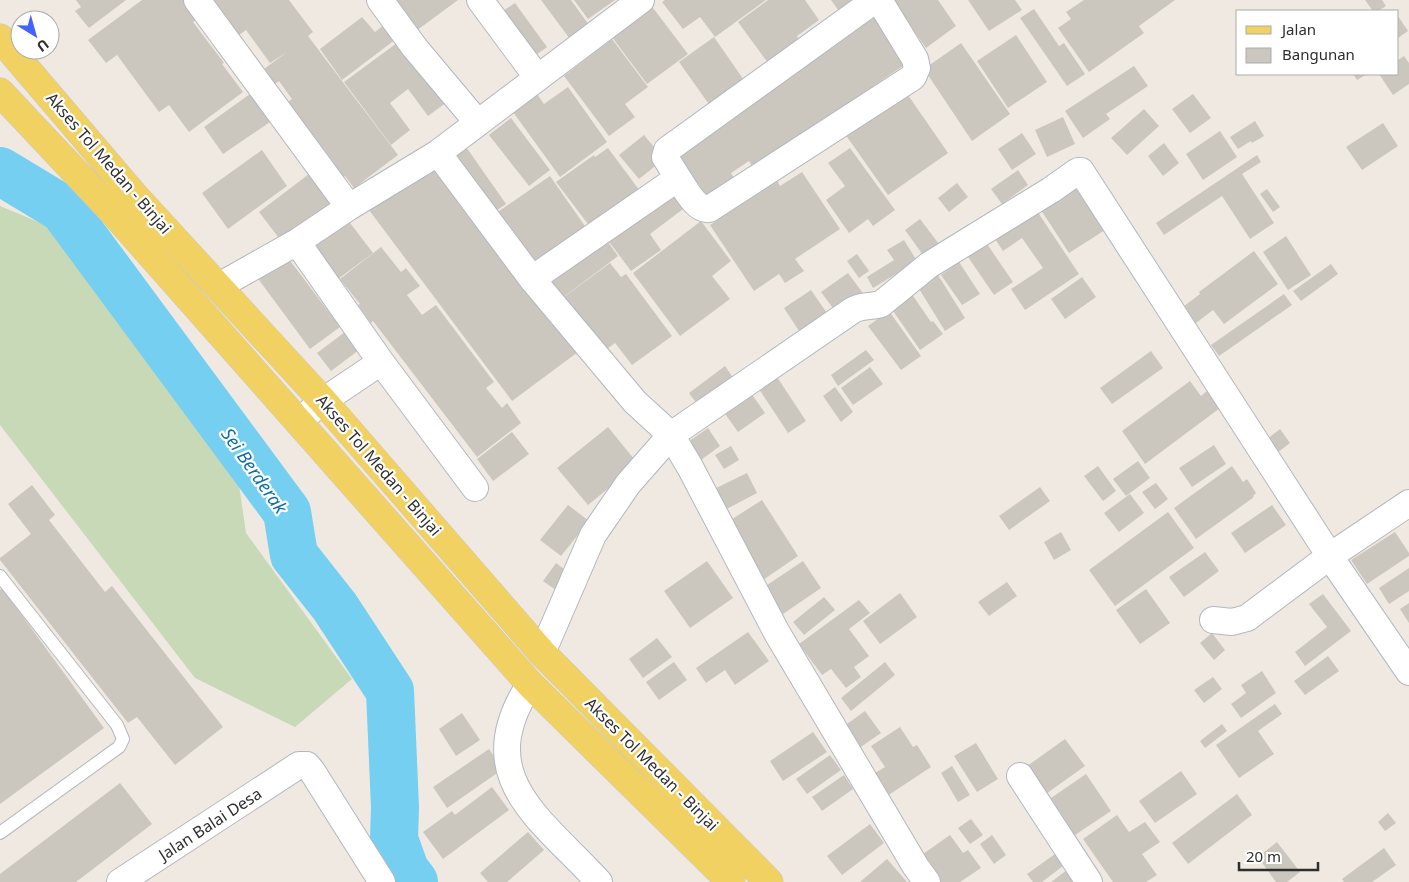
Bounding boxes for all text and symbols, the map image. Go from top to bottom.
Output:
north arrow [10,10,60,60]
legend [1236,10,1399,75]
text: Jalan [1280,19,1316,39]
text: U [33,35,53,57]
text: Bangunan [1282,44,1355,64]
street label: Akses Tol Medan - Binjai [42,88,176,238]
street label: Akses Tol Medan - Binjai [312,390,446,540]
water label: Sei Berderak [217,423,294,519]
street label: Akses Tol Medan - Binjai [580,692,724,836]
street label: Jalan Balai Desa [153,782,266,867]
scale bar [1239,840,1318,872]
text: 20 m [1246,846,1281,866]

